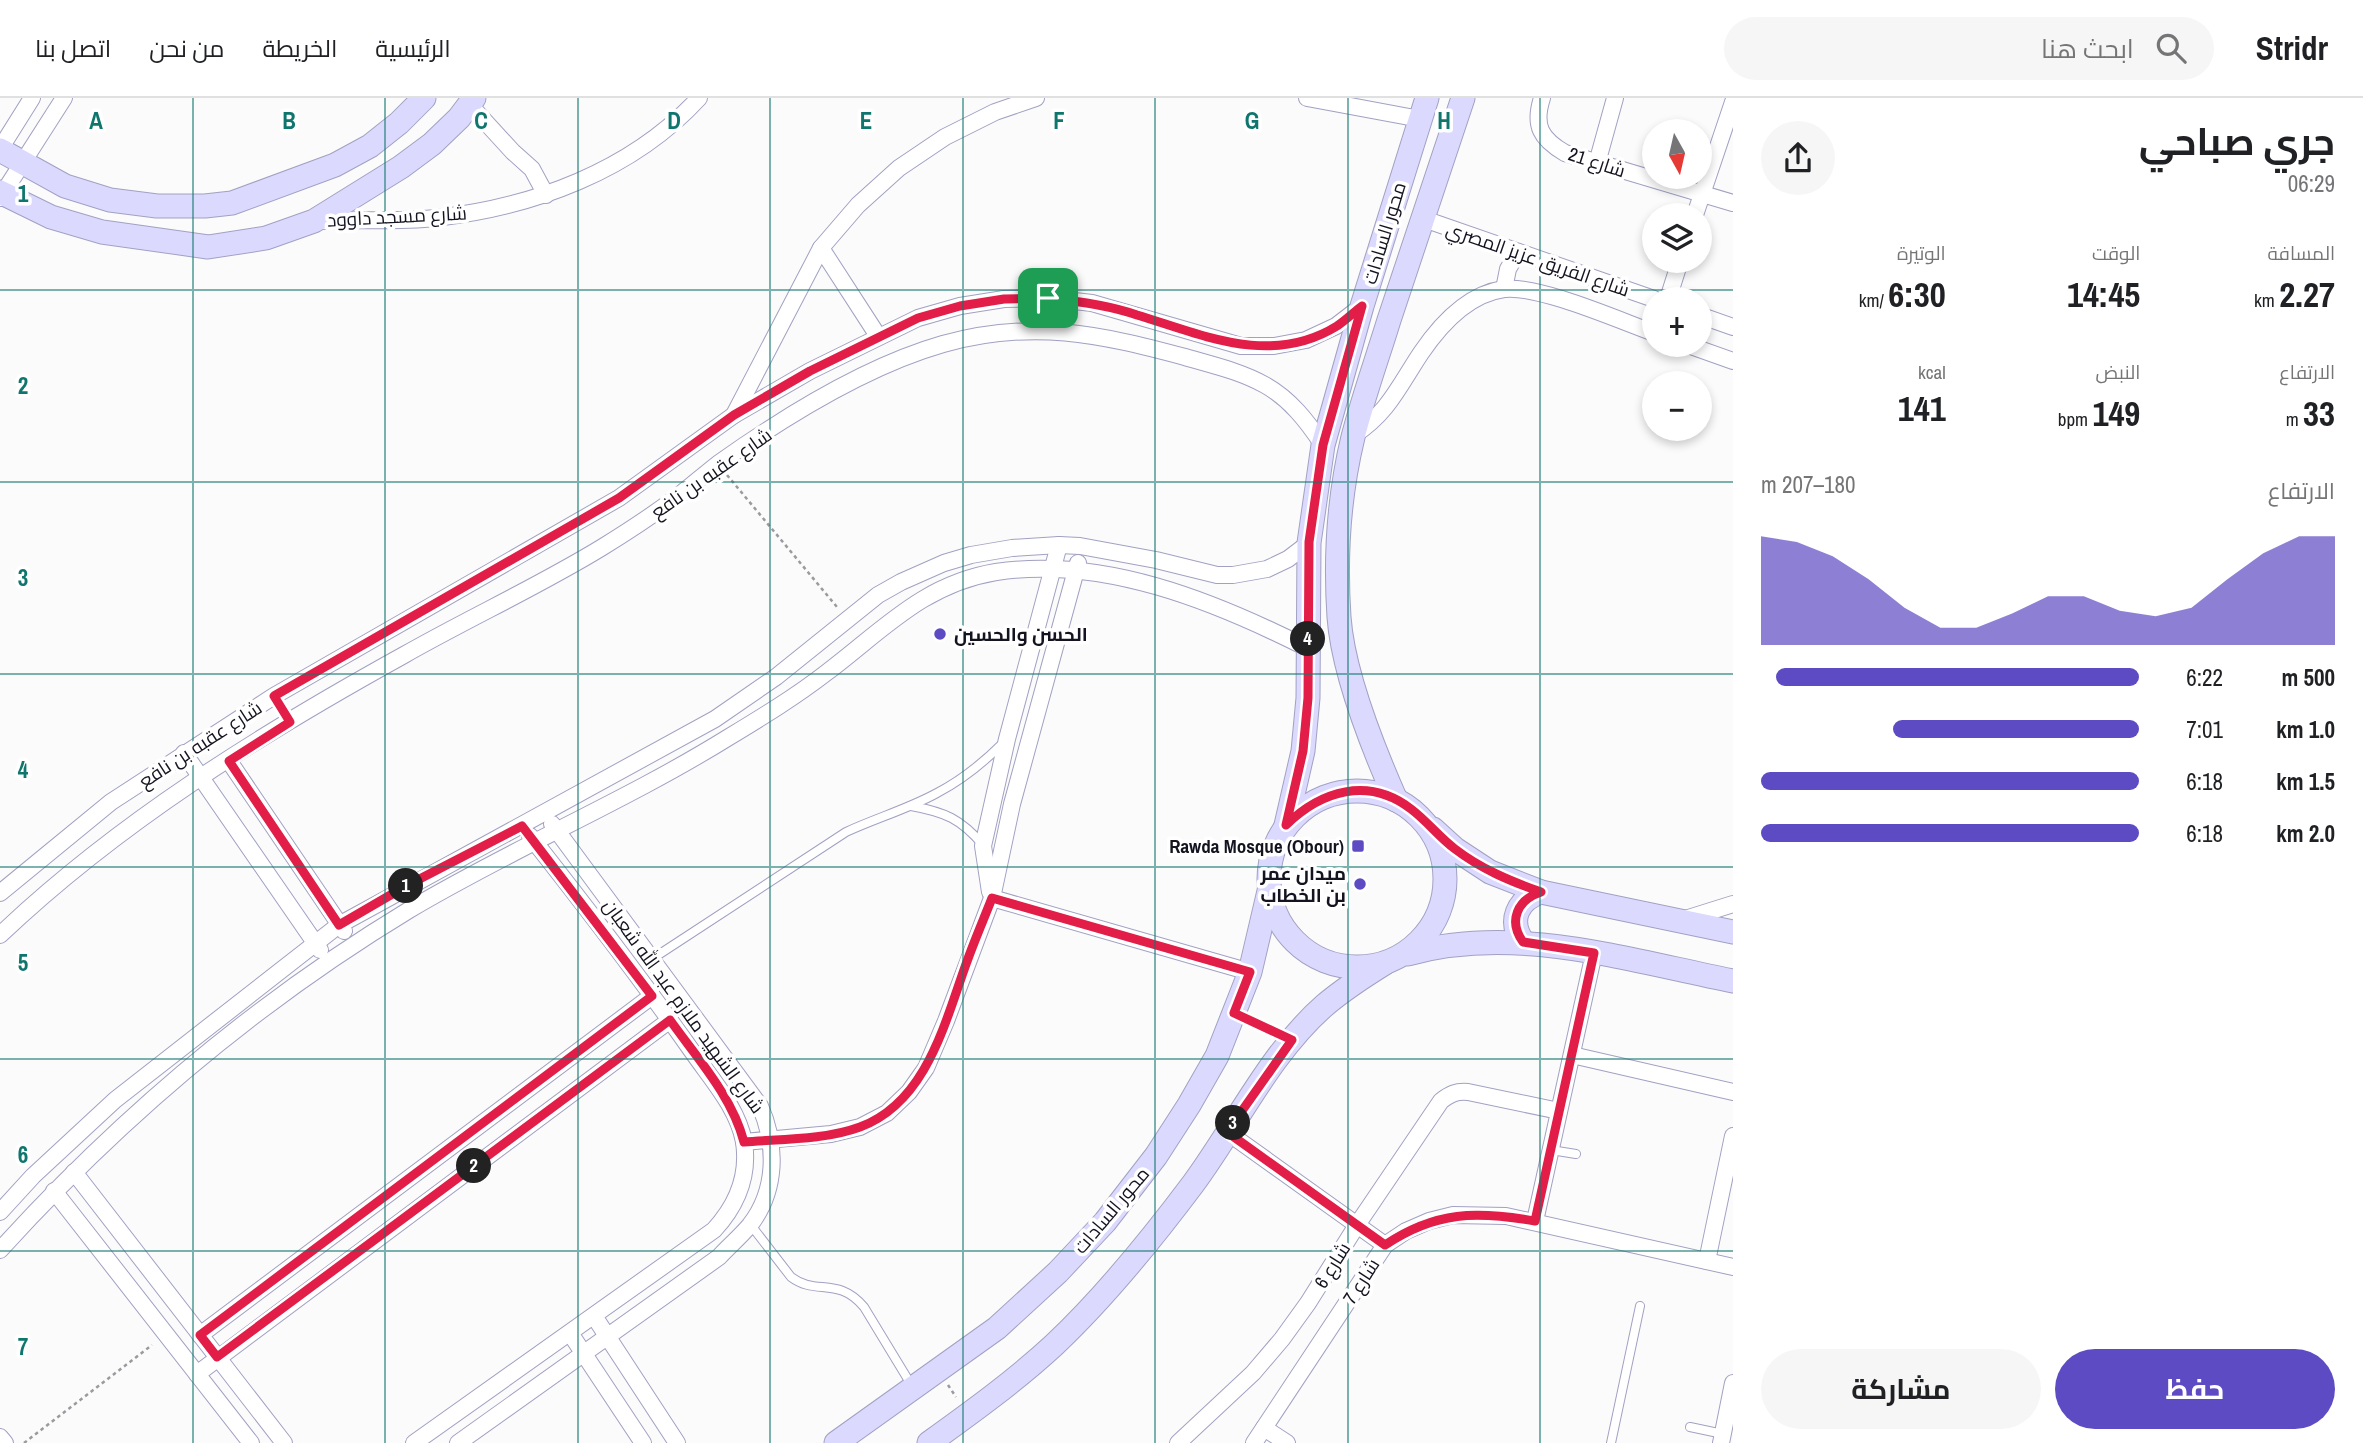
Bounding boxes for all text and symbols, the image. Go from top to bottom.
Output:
search box [1724,17,2214,80]
text: Stridr [2256,26,2328,70]
icon: search [2152,29,2190,67]
text: ابحث هنا [2041,31,2134,66]
text: اتصل بنا [35,32,111,64]
text: من نحن [149,32,224,64]
text: الخريطة [262,32,337,64]
text: الرئيسية [375,32,451,64]
text: A [89,105,103,136]
text: B [282,105,296,136]
text: C [474,105,488,136]
text: D [667,105,681,136]
text: E [860,105,872,136]
text: F [1053,105,1065,136]
text: G [1245,105,1259,136]
text: H [1437,105,1451,136]
text: جري صباحي [2139,116,2335,167]
north arrow [1642,119,1712,189]
map controls [1642,119,1712,441]
button: share [1761,121,1835,195]
street label: شارع 21 [1565,141,1629,184]
text: 06:29 [2288,168,2335,199]
text: 1 [18,178,29,209]
street label: محور السادات [1356,179,1412,287]
street label: شارع مسجد داوود [327,199,468,234]
button: layers [1642,203,1712,273]
street label: شارع الفريق عزيز المصري [1442,215,1633,304]
text: الوتيرة [1897,240,1946,266]
text: الوقت [2092,240,2140,266]
text: المسافة [2267,240,2335,266]
pin [1018,268,1078,328]
text: 6:30 [1888,271,1946,318]
text: 14:45 [2067,271,2140,318]
text: 2.27 [2279,271,2335,318]
icon: arrive [1029,279,1067,317]
button: + [1642,287,1712,357]
text: /km [1859,287,1888,313]
text: km [2254,287,2279,313]
text: kcal [1918,359,1946,385]
text: النبض [2096,359,2140,385]
text: الارتفاع [2279,359,2335,385]
text: 2 [18,370,28,401]
button: − [1642,371,1712,441]
text: 141 [1898,385,1946,432]
text: 149 [2092,390,2140,437]
text: 33 [2303,390,2335,437]
text: bpm [2058,406,2092,432]
text: m [2286,406,2303,432]
street label: شارع عقبه بن نافع [645,422,777,525]
text: 180–207 m [1761,469,1855,500]
text: الارتفاع [2268,475,2335,506]
text: 3 [18,562,28,593]
place label: الحسن والحسين [954,621,1088,647]
pin: 4 [1290,622,1326,656]
text: 4 [1303,625,1312,651]
marker: الحسن والحسين [932,626,948,642]
text: 6:22 [2186,662,2223,693]
text: 500 m [2282,662,2335,693]
street label: شارع عقبه بن نافع [133,694,267,794]
text: 7:01 [2186,714,2223,745]
text: 1.0 km [2276,714,2335,745]
text: 4 [18,754,29,785]
text: 6:18 [2186,766,2223,797]
text: 1.5 km [2276,766,2335,797]
text: 6:18 [2186,818,2223,849]
text: 2.0 km [2276,818,2335,849]
place label: Rawda Mosque (Obour) [1169,833,1344,859]
marker: Rawda Mosque (Obour) [1350,838,1366,854]
place label: ميدان عمر بن الخطاب [1259,860,1346,908]
pin: 1 [388,868,424,904]
text: 1 [401,872,410,898]
marker: ميدان عمر بن الخطاب [1352,876,1368,892]
street label: شارع الشهيد ملازم عبد الله شعبان [597,894,771,1119]
text: 5 [18,947,28,978]
pin: 3 [1216,1105,1250,1140]
text: 3 [1228,1109,1237,1135]
text: 6 [18,1139,28,1170]
pin: 2 [456,1148,491,1184]
text: 2 [469,1152,478,1178]
street label: محور السادات [1067,1161,1155,1259]
street label: شارع 6 [1308,1237,1357,1294]
street label: شارع 7 [1337,1253,1386,1310]
text: 7 [18,1331,28,1362]
button: مشاركة [1761,1349,2041,1429]
button: حفظ [2055,1349,2335,1429]

